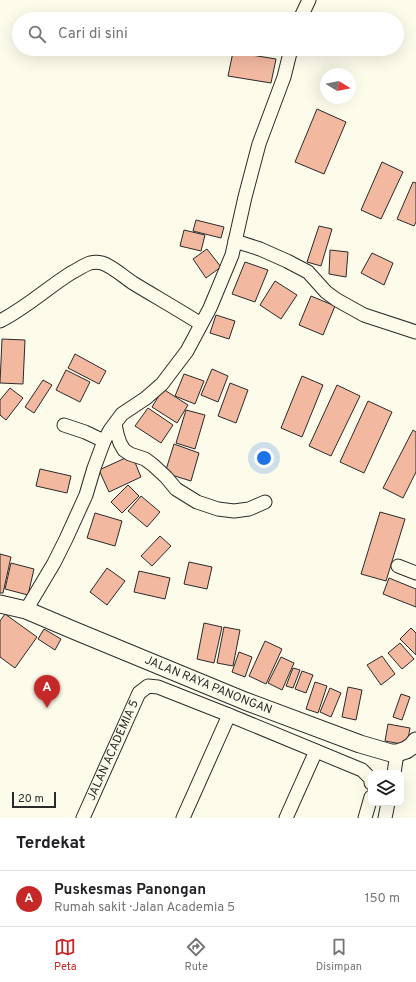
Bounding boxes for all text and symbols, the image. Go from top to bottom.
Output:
search box [12,12,404,56]
icon: search [26,23,48,45]
text: Cari di sini [58,25,128,44]
north arrow [320,68,356,104]
your location [254,448,274,468]
street label: JALAN RAYA PANONGAN [142,652,274,718]
pin: A [34,675,60,708]
street label: JALAN ACADEMIA 5 [84,698,143,803]
map controls [368,770,404,806]
button: layers [368,770,404,806]
scale bar [12,790,56,809]
text: 20 m [18,792,44,806]
text: Terdekat [16,833,85,855]
text: Puskesmas Panongan [54,881,206,900]
text: A [24,891,34,907]
text: 150 m [365,891,400,907]
text: Rumah sakit · Jalan Academia 5 [54,900,235,916]
tab: Peta [54,936,77,974]
tab: Rute [185,936,208,974]
tab: Disimpan [316,936,362,974]

